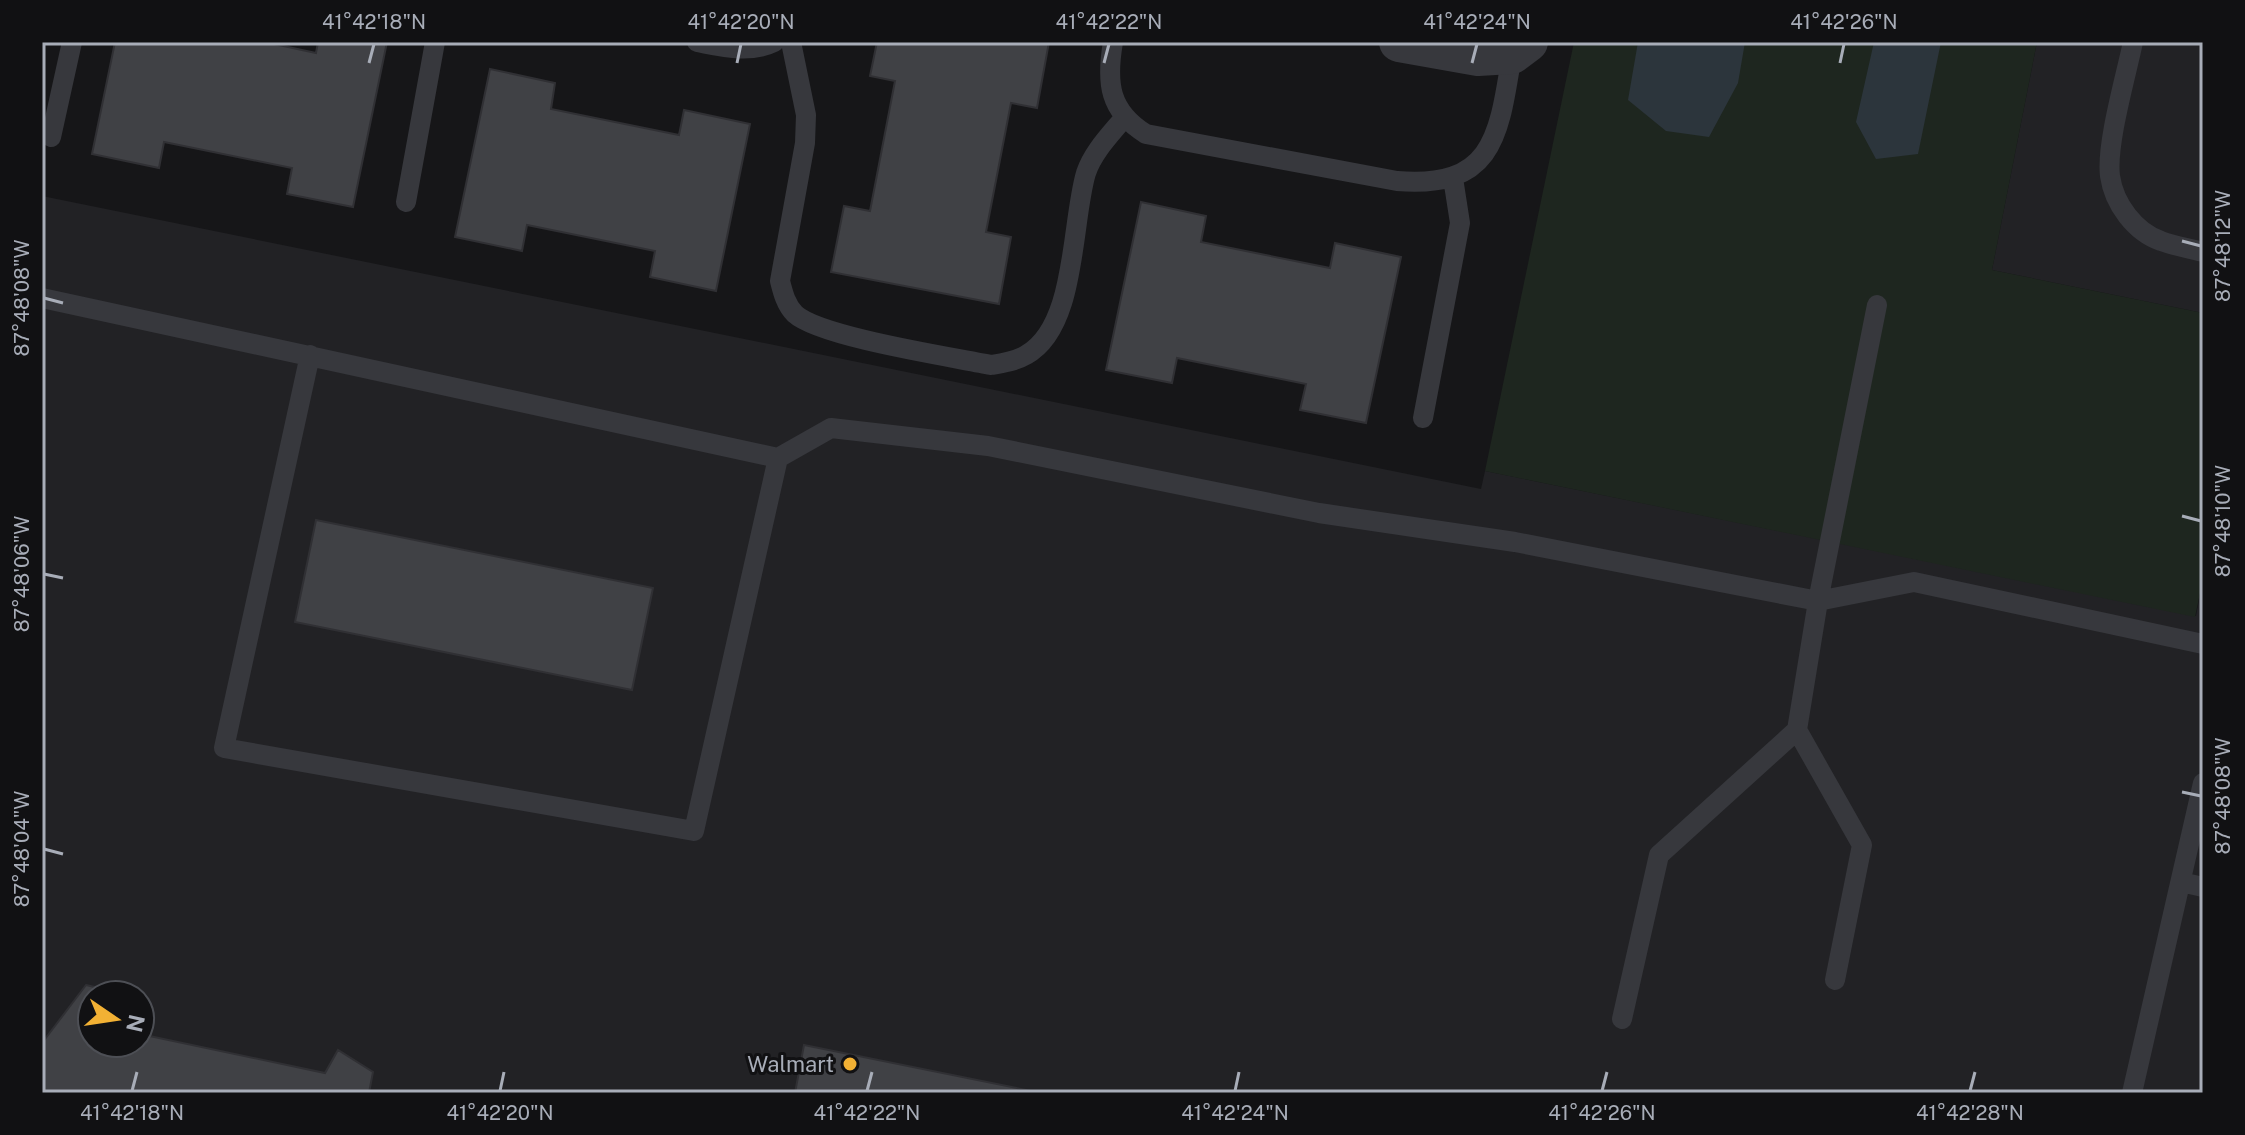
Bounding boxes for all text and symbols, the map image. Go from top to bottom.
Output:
text: 41°42'18"N [322,10,426,34]
text: 41°42'20"N [687,10,795,34]
text: 41°42'22"N [1056,10,1162,34]
text: 41°42'24"N [1423,10,1531,34]
text: 41°42'26"N [1790,10,1898,34]
text: 87°48'12"W [2211,190,2235,302]
text: 87°48'08"W [10,240,34,356]
text: 87°48'10"W [2211,465,2235,577]
text: 87°48'06"W [10,516,34,632]
text: 87°48'08"W [2211,738,2235,854]
text: 87°48'04"W [10,791,34,907]
north arrow [76,979,156,1059]
text: N [121,1012,150,1035]
place label: Walmart [747,1051,834,1077]
marker: Walmart [841,1055,859,1073]
text: 41°42'18"N [80,1101,184,1125]
text: 41°42'20"N [446,1101,554,1125]
text: 41°42'22"N [814,1101,920,1125]
text: 41°42'24"N [1181,1101,1289,1125]
text: 41°42'26"N [1548,1101,1656,1125]
text: 41°42'28"N [1916,1101,2024,1125]

